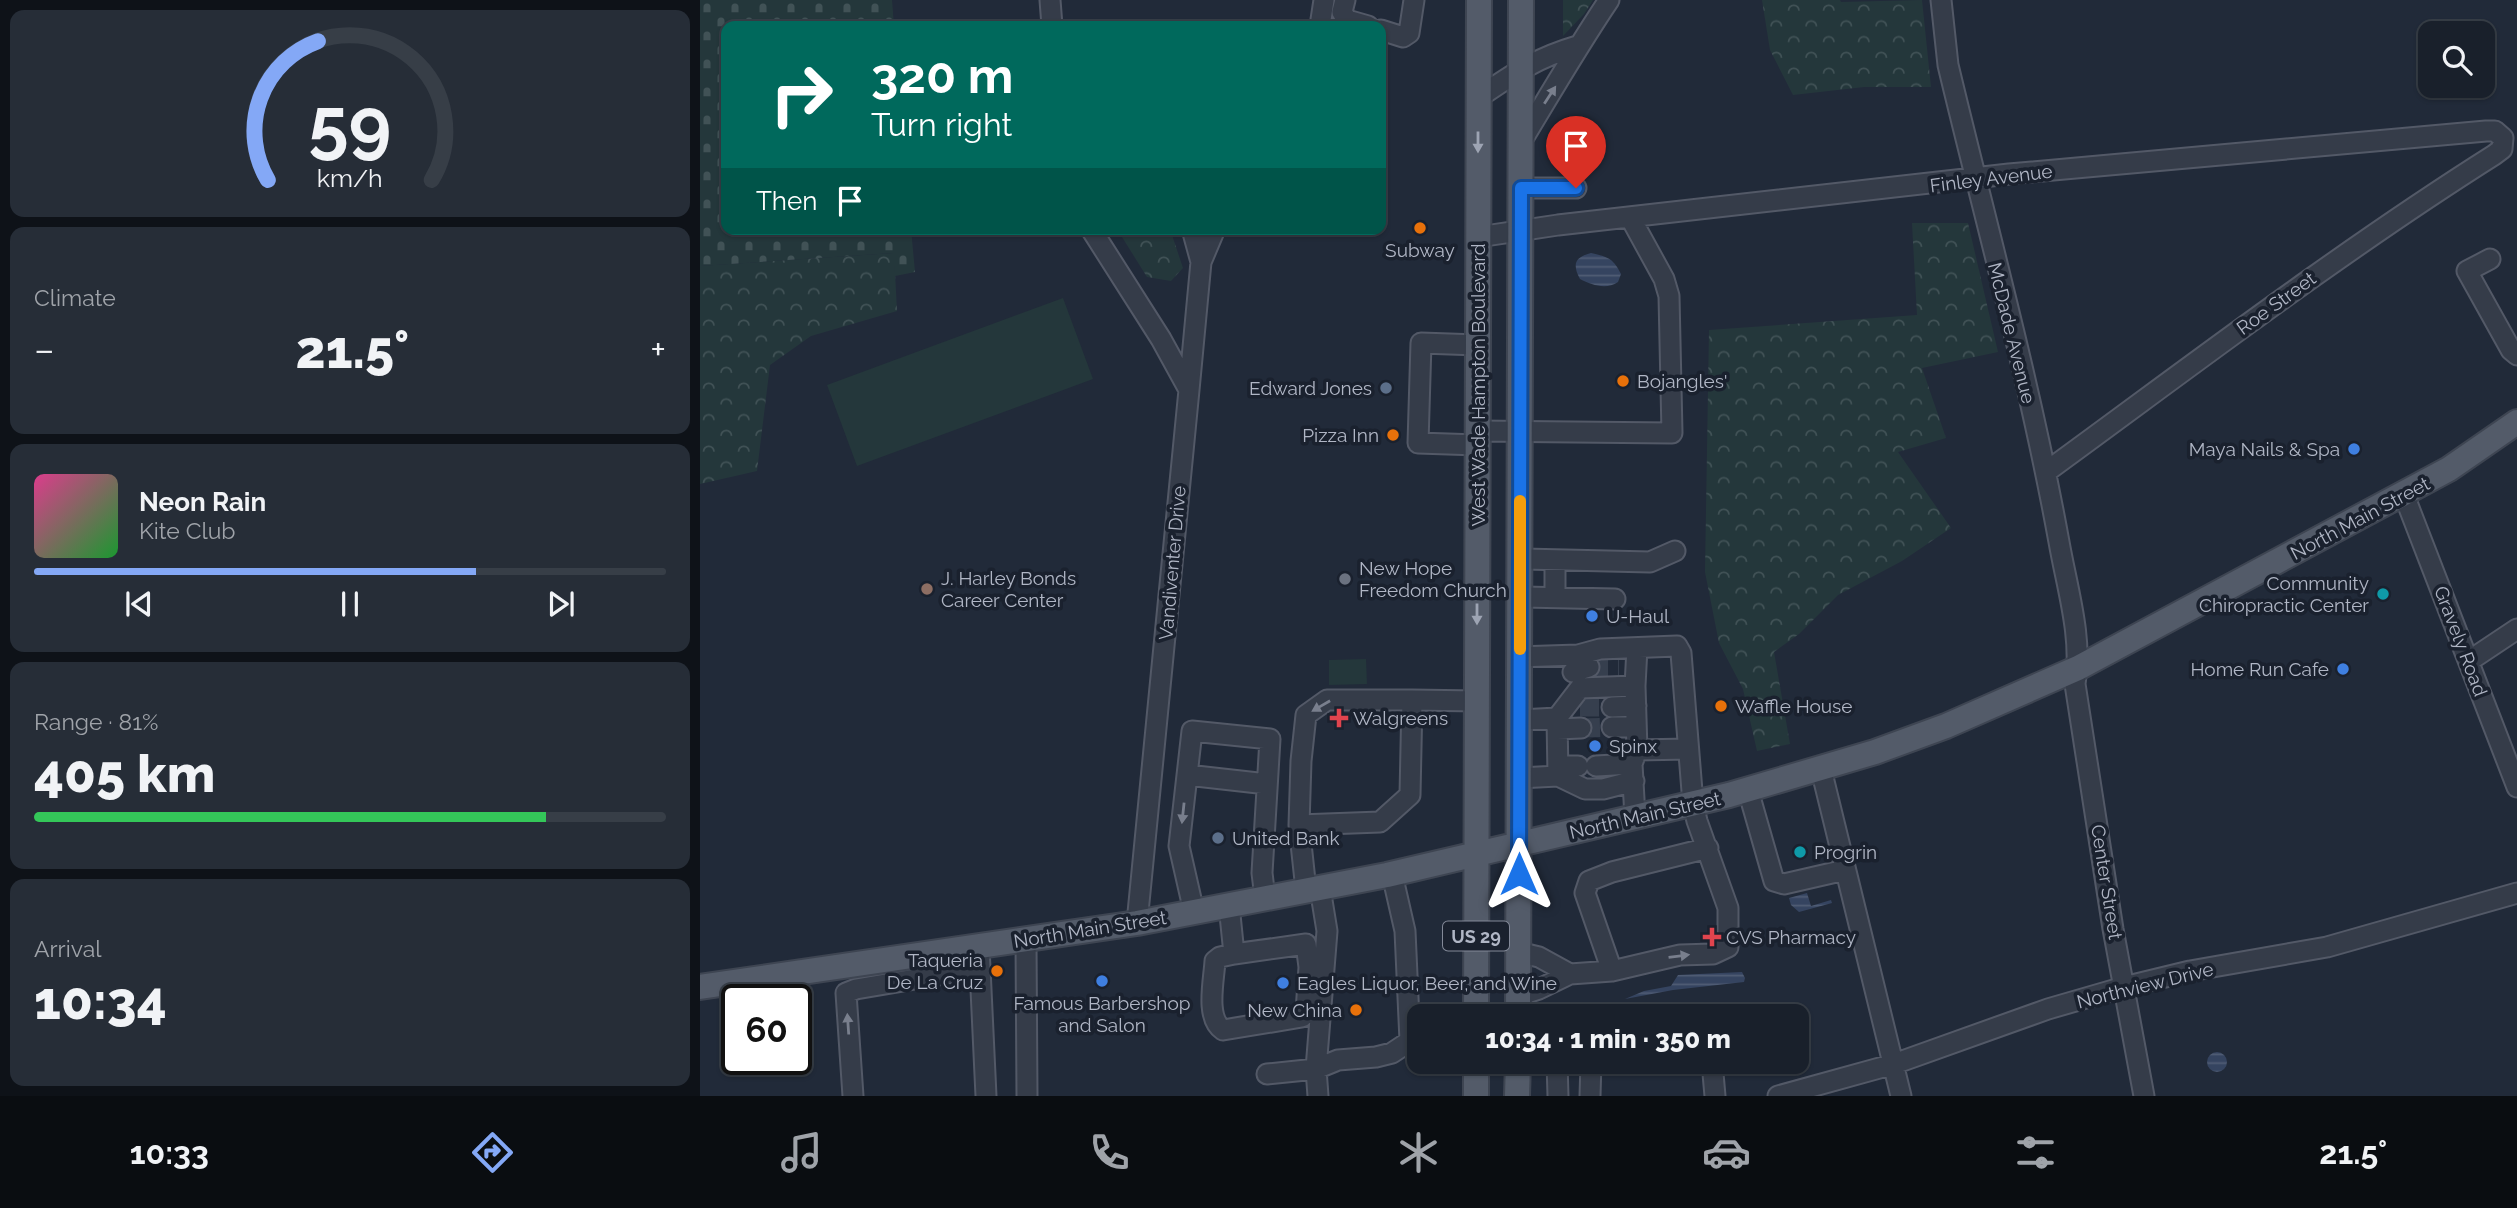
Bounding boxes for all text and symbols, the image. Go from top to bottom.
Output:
map controls [2418,21,2495,98]
button: search [2418,21,2495,98]
text: 320 m [871,47,1013,104]
icon: right [756,49,847,140]
text: 59 [308,82,392,167]
one-way arrow [1544,85,1557,104]
text: Turn right [871,106,1012,143]
pin [1546,116,1606,188]
icon: arrive [1557,127,1595,165]
one-way arrow [1472,131,1484,153]
street label: Finley Avenue [1929,160,2053,196]
text: km/h [317,162,383,192]
icon: arrive [831,182,869,220]
text: Then [756,186,817,216]
marker: Subway [1412,220,1428,236]
place label: Subway [1385,239,1455,261]
street label: West Wade Hampton Boulevard [1467,243,1489,527]
street label: McDade Avenue [1984,260,2040,406]
street label: Roe Street [2232,267,2320,339]
text: Climate [34,284,116,311]
text: 21.5° [295,319,409,380]
text: − [34,327,54,372]
text: + [650,327,666,372]
place label: Bojangles' [1637,370,1728,392]
marker: Bojangles' [1615,373,1631,389]
place label: Edward Jones [1249,377,1372,399]
marker: Edward Jones [1378,380,1394,396]
place label: Pizza Inn [1302,424,1379,446]
marker: Pizza Inn [1385,427,1401,443]
place label: Maya Nails & Spa [2189,438,2340,460]
marker: Maya Nails & Spa [2346,441,2362,457]
street label: North Main Street [2287,472,2434,564]
street label: Vandiventer Drive [1154,485,1190,641]
text: Neon Rain [139,487,266,517]
text: Kite Club [139,517,236,544]
place label: New Hope Freedom Church [1359,557,1507,601]
place label: J. Harley Bonds Career Center [941,567,1076,611]
marker: New Hope Freedom Church [1337,571,1353,587]
place label: Community Chiropractic Center [2199,572,2369,616]
marker: J. Harley Bonds Career Center [919,581,935,597]
street label: Gravely Road [2430,583,2492,699]
icon: previous [120,585,158,623]
icon: pause [331,585,369,623]
icon: next [542,585,580,623]
marker: Community Chiropractic Center [2375,586,2391,602]
one-way arrow [1471,603,1483,625]
place label: U-Haul [1606,605,1670,627]
marker: U-Haul [1584,608,1600,624]
place label: Home Run Cafe [2190,658,2329,680]
marker: Home Run Cafe [2335,661,2351,677]
place label: Waffle House [1735,695,1852,717]
marker: Waffle House [1713,698,1729,714]
one-way arrow [1311,699,1331,712]
place label: Walgreens [1353,707,1448,729]
text: Range · 81% [34,708,158,735]
marker: Walgreens [1331,710,1347,726]
place label: Spinx [1609,735,1657,757]
marker: Spinx [1587,738,1603,754]
text: 405 km [34,743,215,804]
street label: North Main Street [1567,787,1723,843]
one-way arrow [1177,802,1188,824]
street label: Center Street [2087,823,2127,942]
place label: United Bank [1232,827,1340,849]
marker: United Bank [1210,830,1226,846]
position arrow [1482,837,1556,911]
place label: Progrin [1814,841,1877,863]
marker: Progrin [1792,844,1808,860]
street label: North Main Street [1012,906,1169,952]
road number: US 29 [1443,922,1509,951]
place label: CVS Pharmacy [1726,926,1856,948]
marker: CVS Pharmacy [1704,929,1720,945]
text: Arrival [34,935,101,962]
place label: Taqueria De La Cruz [887,949,983,993]
one-way arrow [1668,951,1690,962]
street label: Northview Drive [2074,957,2216,1013]
marker: Taqueria De La Cruz [989,963,1005,979]
text: 10:34 [34,970,167,1031]
place label: Eagles Liquor, Beer, and Wine [1297,972,1557,994]
marker: Famous Barbershop and Salon [1094,973,1110,989]
marker: Eagles Liquor, Beer, and Wine [1275,975,1291,991]
speed limit sign: 60 [721,984,812,1075]
place label: Famous Barbershop and Salon [1014,992,1190,1036]
place label: New China [1247,999,1342,1021]
marker: New China [1348,1002,1364,1018]
one-way arrow [843,1013,854,1035]
text: 10:34 · 1 min · 350 m [1485,1024,1731,1054]
icon: directions [468,1128,517,1177]
icon: music [777,1128,826,1177]
icon: phone [1085,1128,1134,1177]
icon: climate [1394,1128,1443,1177]
icon: car [1702,1128,1751,1177]
icon: filters [2011,1128,2060,1177]
text: 10:33 [130,1134,209,1171]
text: 21.5° [2319,1134,2387,1171]

